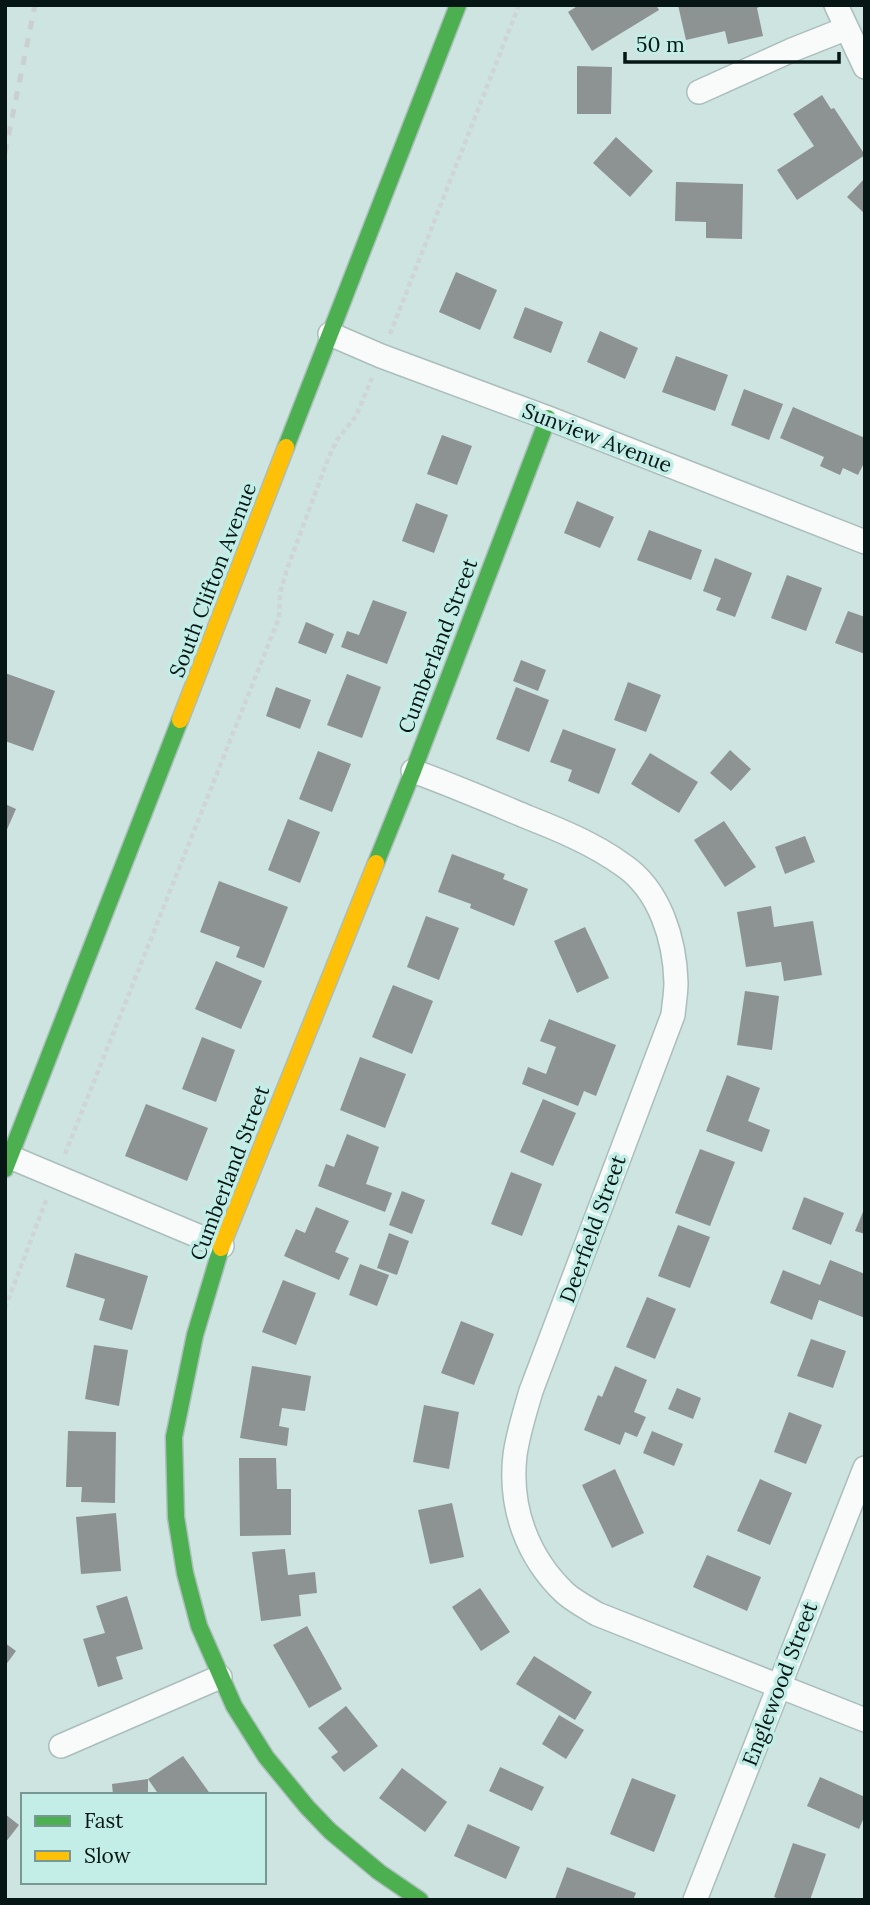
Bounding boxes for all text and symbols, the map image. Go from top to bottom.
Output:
scale bar [625,21,838,65]
text: 50 m [636,31,685,58]
street label: Sunview Avenue [519,397,676,478]
street label: South Clifton Avenue [163,479,262,681]
street label: Cumberland Street [392,554,484,737]
street label: Cumberland Street [184,1081,276,1264]
street label: Deerfield Street [553,1150,632,1306]
street label: Englewood Street [736,1597,824,1770]
legend [21,1793,266,1884]
text: Fast [84,1807,124,1834]
text: Slow [84,1842,131,1869]

